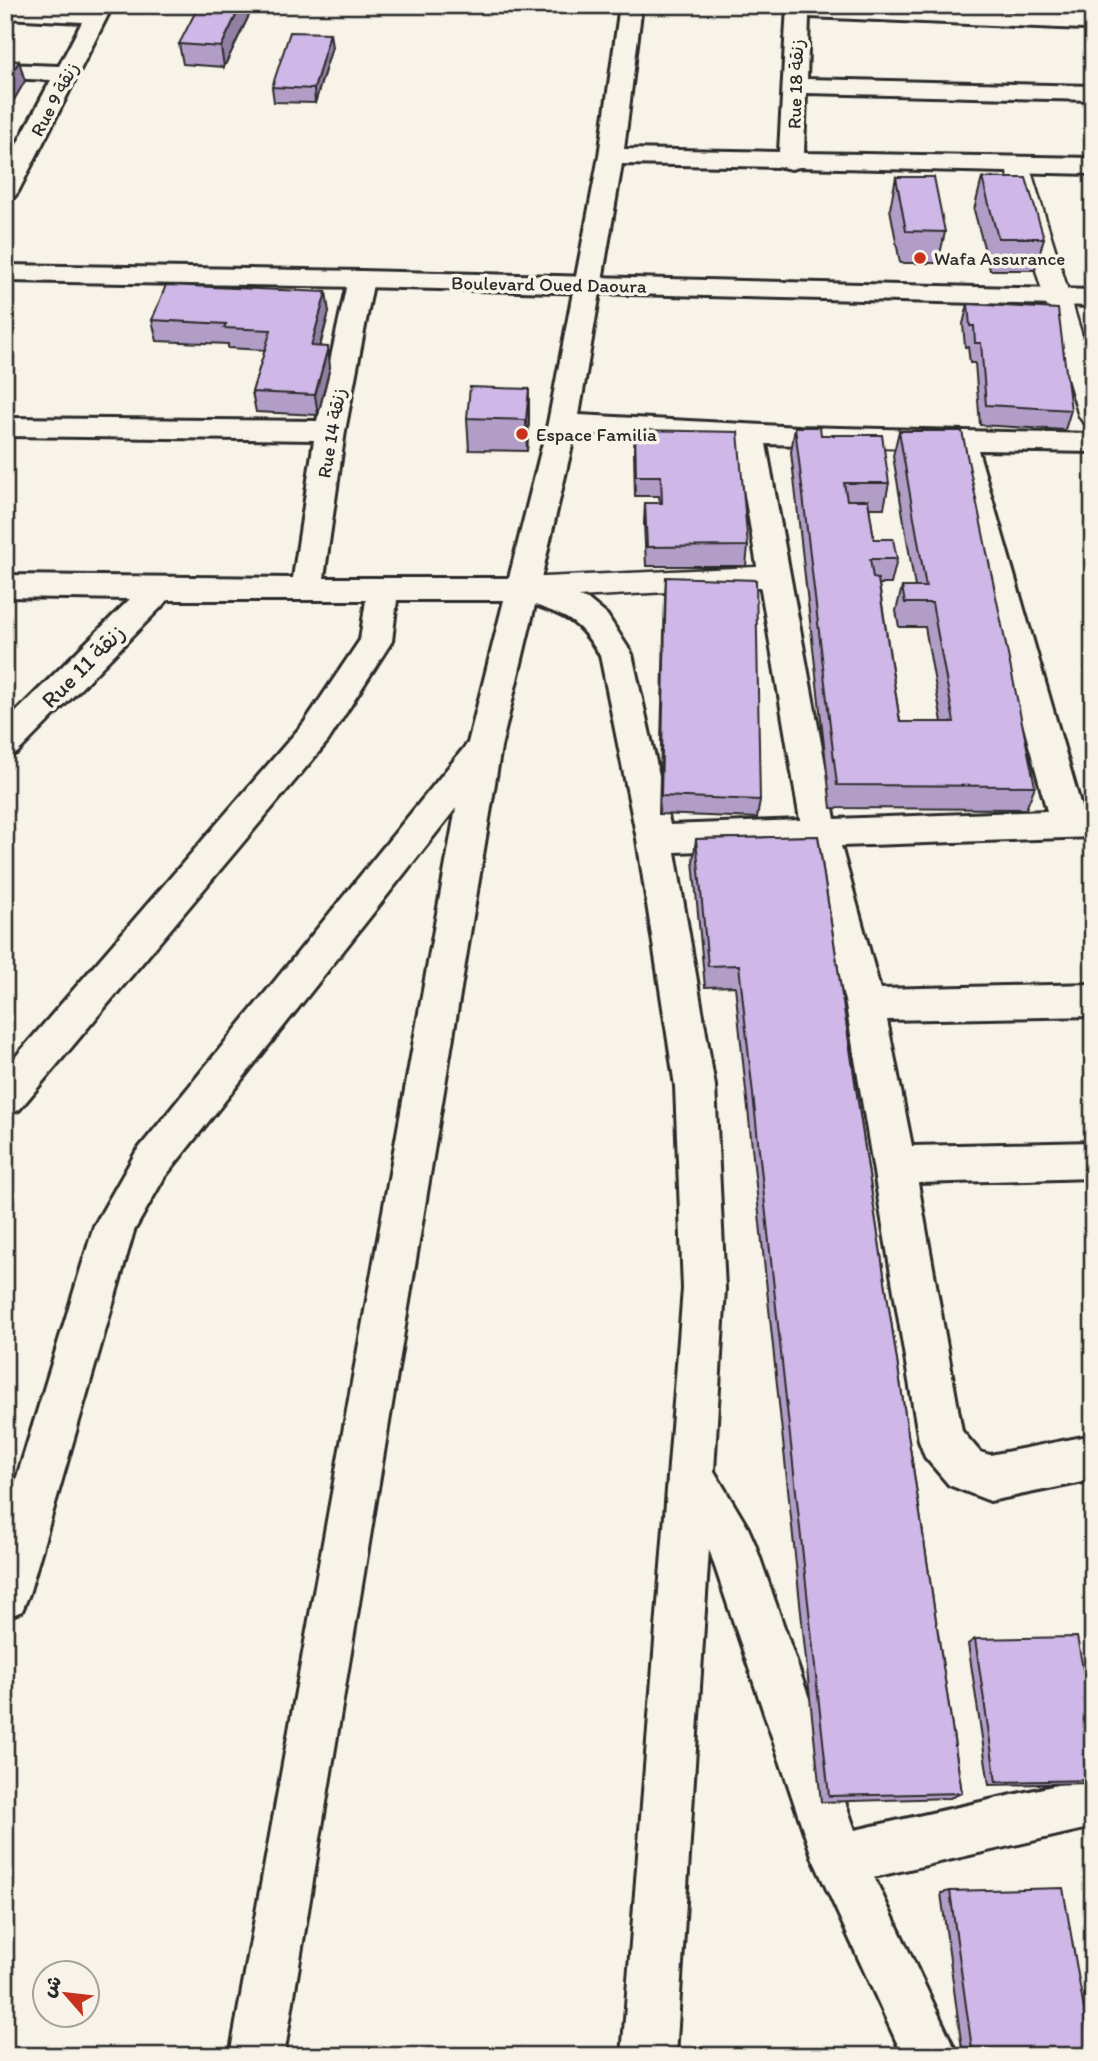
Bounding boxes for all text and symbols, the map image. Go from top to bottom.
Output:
street label: Rue 18 زنقة [782,39,809,129]
street label: Rue 9 زنقة [25,58,84,140]
place label: Wafa Assurance [934,247,1065,270]
marker: Wafa Assurance [912,250,928,266]
street label: Boulevard Oued Daoura [451,271,647,298]
street label: Rue 14 زنقة [312,386,351,480]
place label: Espace Familia [536,423,657,446]
marker: Espace Familia [514,426,530,442]
street label: Rue 11 زنقة [35,618,131,714]
north arrow [32,1960,102,2030]
text: ش [36,1972,67,2001]

